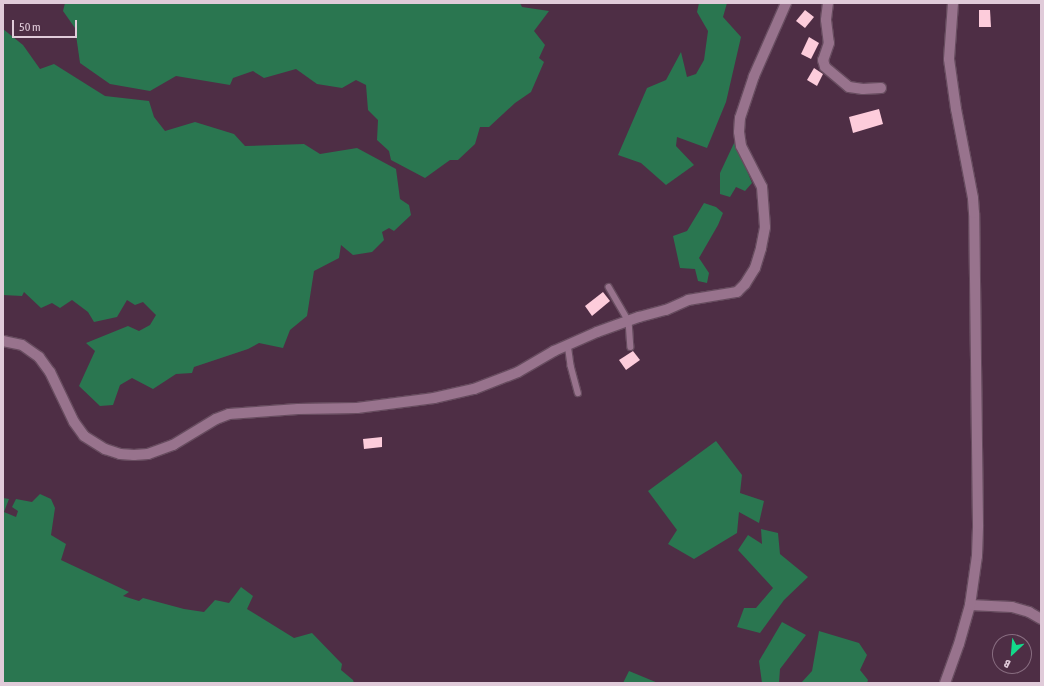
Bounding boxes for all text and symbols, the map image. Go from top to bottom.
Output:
scale bar [14,12,79,38]
text: 50 m [19,20,41,34]
north arrow [992,634,1032,674]
text: B [1002,657,1012,670]

